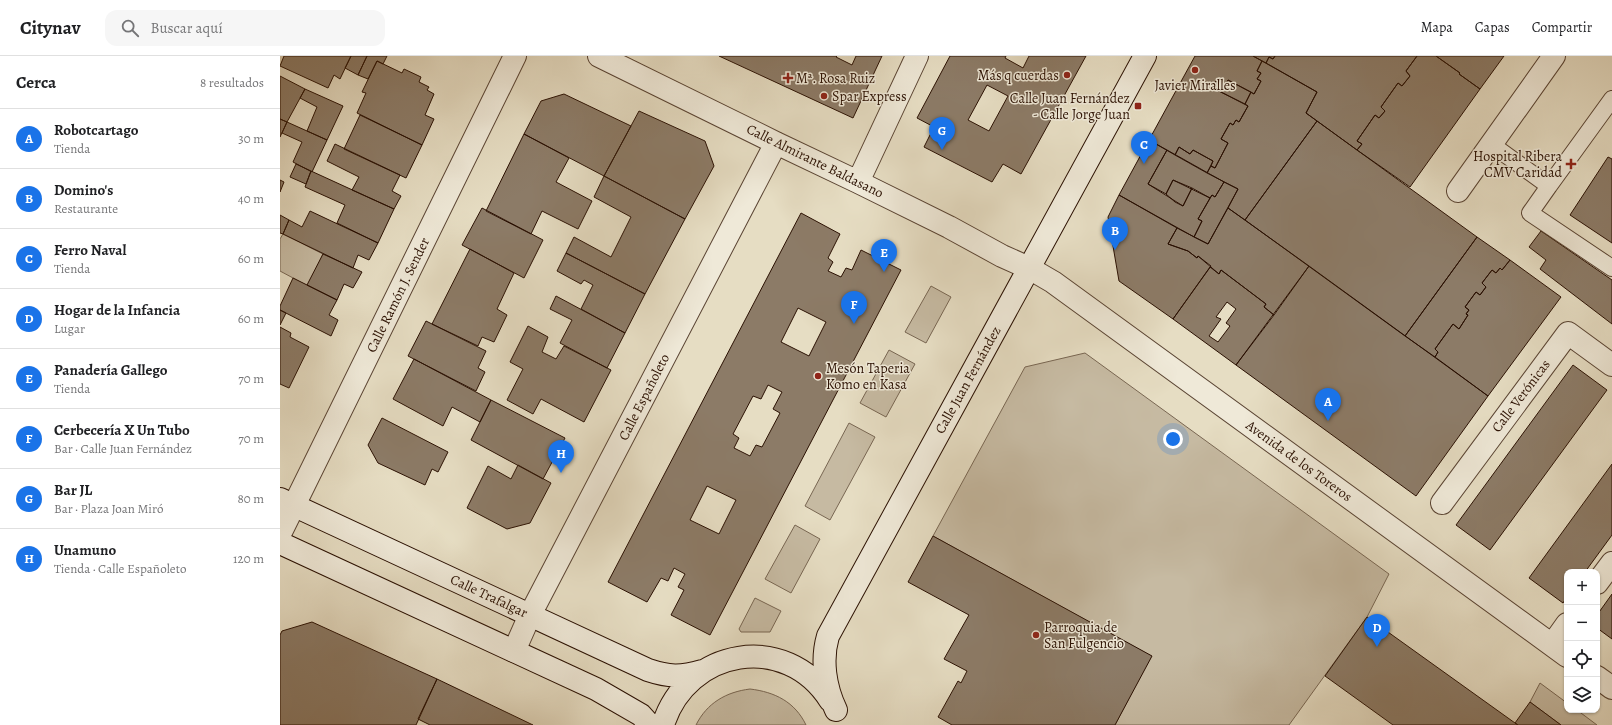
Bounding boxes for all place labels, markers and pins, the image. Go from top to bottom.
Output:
marker: Javier Miralles [1190,65,1200,75]
place label: Más q cuerdas [978,66,1059,85]
place label: Mª. Rosa Ruiz [796,69,875,88]
marker: Más q cuerdas [1062,70,1072,80]
marker: Mª. Rosa Ruiz [783,73,793,83]
place label: Javier Miralles [1154,76,1236,95]
place label: Spar Express [832,87,907,106]
place label: Calle Juan Fernández - Calle Jorge Juan [1010,89,1130,124]
marker: Spar Express [819,91,829,101]
marker: Calle Juan Fernández - Calle Jorge Juan [1133,101,1143,111]
pin: G [929,117,955,150]
pin: C [1131,131,1157,164]
place label: Hospital Ribera CMV Caridad [1473,147,1562,182]
marker: Hospital Ribera CMV Caridad [1565,158,1577,170]
pin: B [1102,217,1128,250]
pin: E [871,239,897,272]
pin: F [841,291,867,324]
place label: Mesón Taperia Komo en Kasa [826,359,910,394]
marker: Mesón Taperia Komo en Kasa [813,371,823,381]
pin: A [1315,388,1341,421]
pin: H [548,440,574,473]
pin: D [1364,614,1390,647]
place label: Parroquia de San Fulgencio [1044,618,1124,653]
marker: Parroquia de San Fulgencio [1031,630,1041,640]

